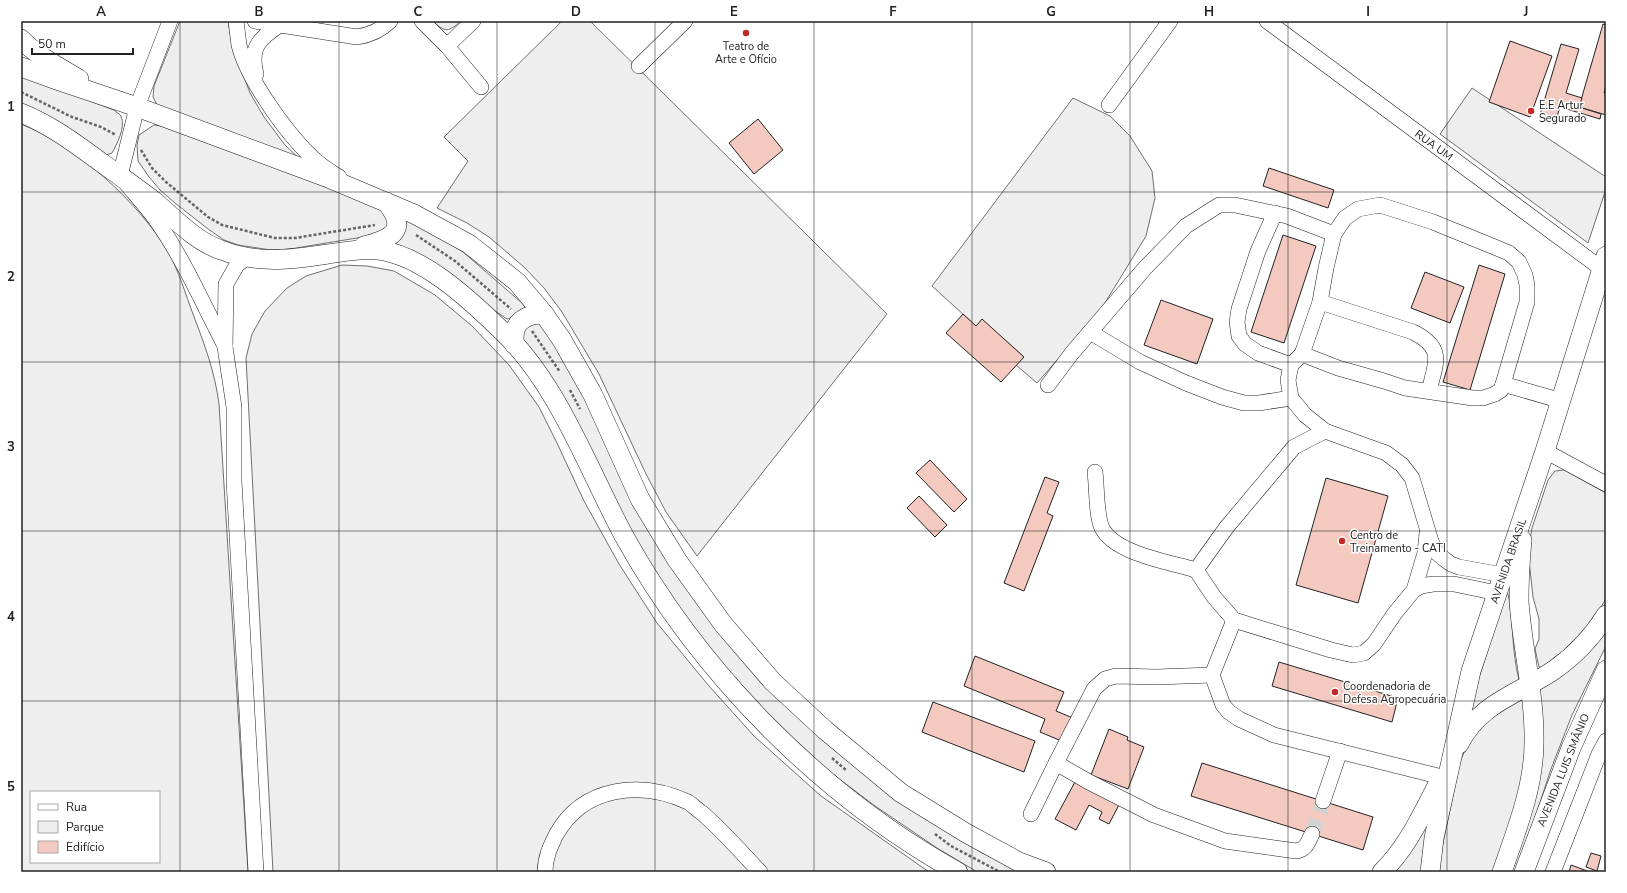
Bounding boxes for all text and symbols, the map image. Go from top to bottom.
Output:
text: A [96,3,106,21]
text: B [255,3,264,21]
text: C [414,3,423,21]
text: D [571,3,581,21]
text: E [730,3,738,21]
text: F [889,3,897,21]
text: G [1046,3,1056,21]
text: H [1204,3,1214,21]
text: I [1366,3,1370,21]
text: J [1523,3,1528,21]
marker: Teatro de Arte e Ofício [741,28,751,38]
scale bar [32,30,133,56]
text: 50 m [38,36,66,52]
place label: Teatro de Arte e Ofício [715,39,777,67]
text: 1 [7,98,15,116]
place label: E.E Artur Segurado [1539,98,1586,126]
marker: E.E Artur Segurado [1526,106,1536,116]
street label: RUA UM [1412,127,1456,164]
text: 2 [7,268,15,286]
text: 3 [7,438,15,456]
street label: AVENIDA BRASIL [1487,516,1530,606]
place label: Centro de Treinamento - CATI [1350,528,1446,556]
marker: Centro de Treinamento - CATI [1337,536,1347,546]
text: 4 [7,608,15,626]
place label: Coordenadoria de Defesa Agropecuária [1343,679,1447,707]
marker: Coordenadoria de Defesa Agropecuária [1330,687,1340,697]
street label: AVENIDA LUIS SMÂNIO [1533,711,1593,829]
text: 5 [7,778,15,796]
legend [30,791,160,863]
text: Rua [66,799,87,815]
text: Parque [66,819,104,835]
text: Edifício [66,839,105,855]

